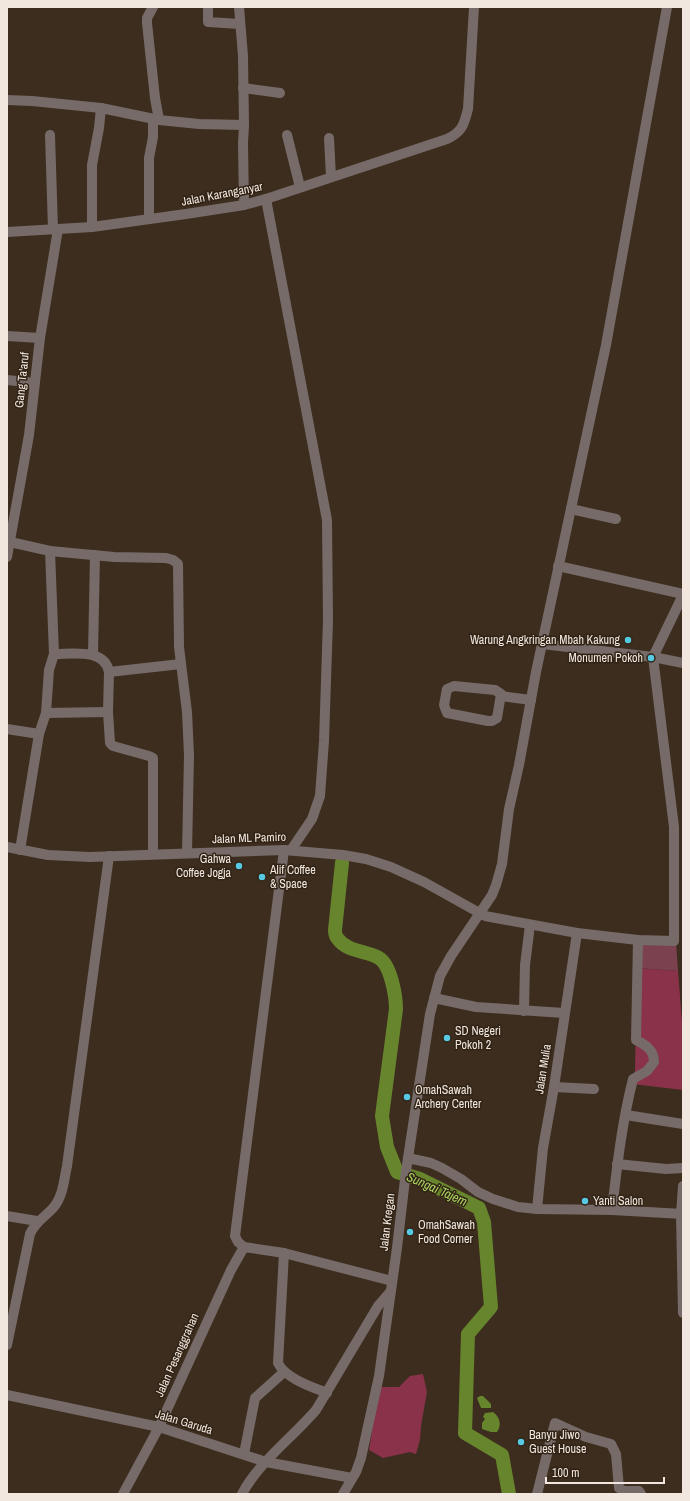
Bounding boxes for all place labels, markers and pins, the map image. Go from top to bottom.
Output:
place label: Warung Angkringan Mbah Kakung [470,632,621,648]
marker: Warung Angkringan Mbah Kakung [623,635,633,645]
place label: Monumen Pokoh [569,650,643,666]
marker: Monumen Pokoh [646,653,656,663]
place label: Gahwa Coffee Jogja [176,851,232,881]
marker: Gahwa Coffee Jogja [234,861,244,871]
place label: Alif Coffee & Space [269,862,316,892]
marker: Alif Coffee & Space [257,872,267,882]
place label: SD Negeri Pokoh 2 [455,1023,501,1053]
marker: SD Negeri Pokoh 2 [442,1033,452,1043]
place label: OmahSawah Archery Center [414,1082,482,1112]
marker: OmahSawah Archery Center [402,1092,412,1102]
place label: Yanti Salon [593,1193,643,1209]
marker: Yanti Salon [580,1196,590,1206]
place label: OmahSawah Food Corner [418,1217,475,1247]
marker: OmahSawah Food Corner [405,1227,415,1237]
place label: Banyu Jiwo Guest House [529,1427,586,1457]
marker: Banyu Jiwo Guest House [516,1437,526,1447]

